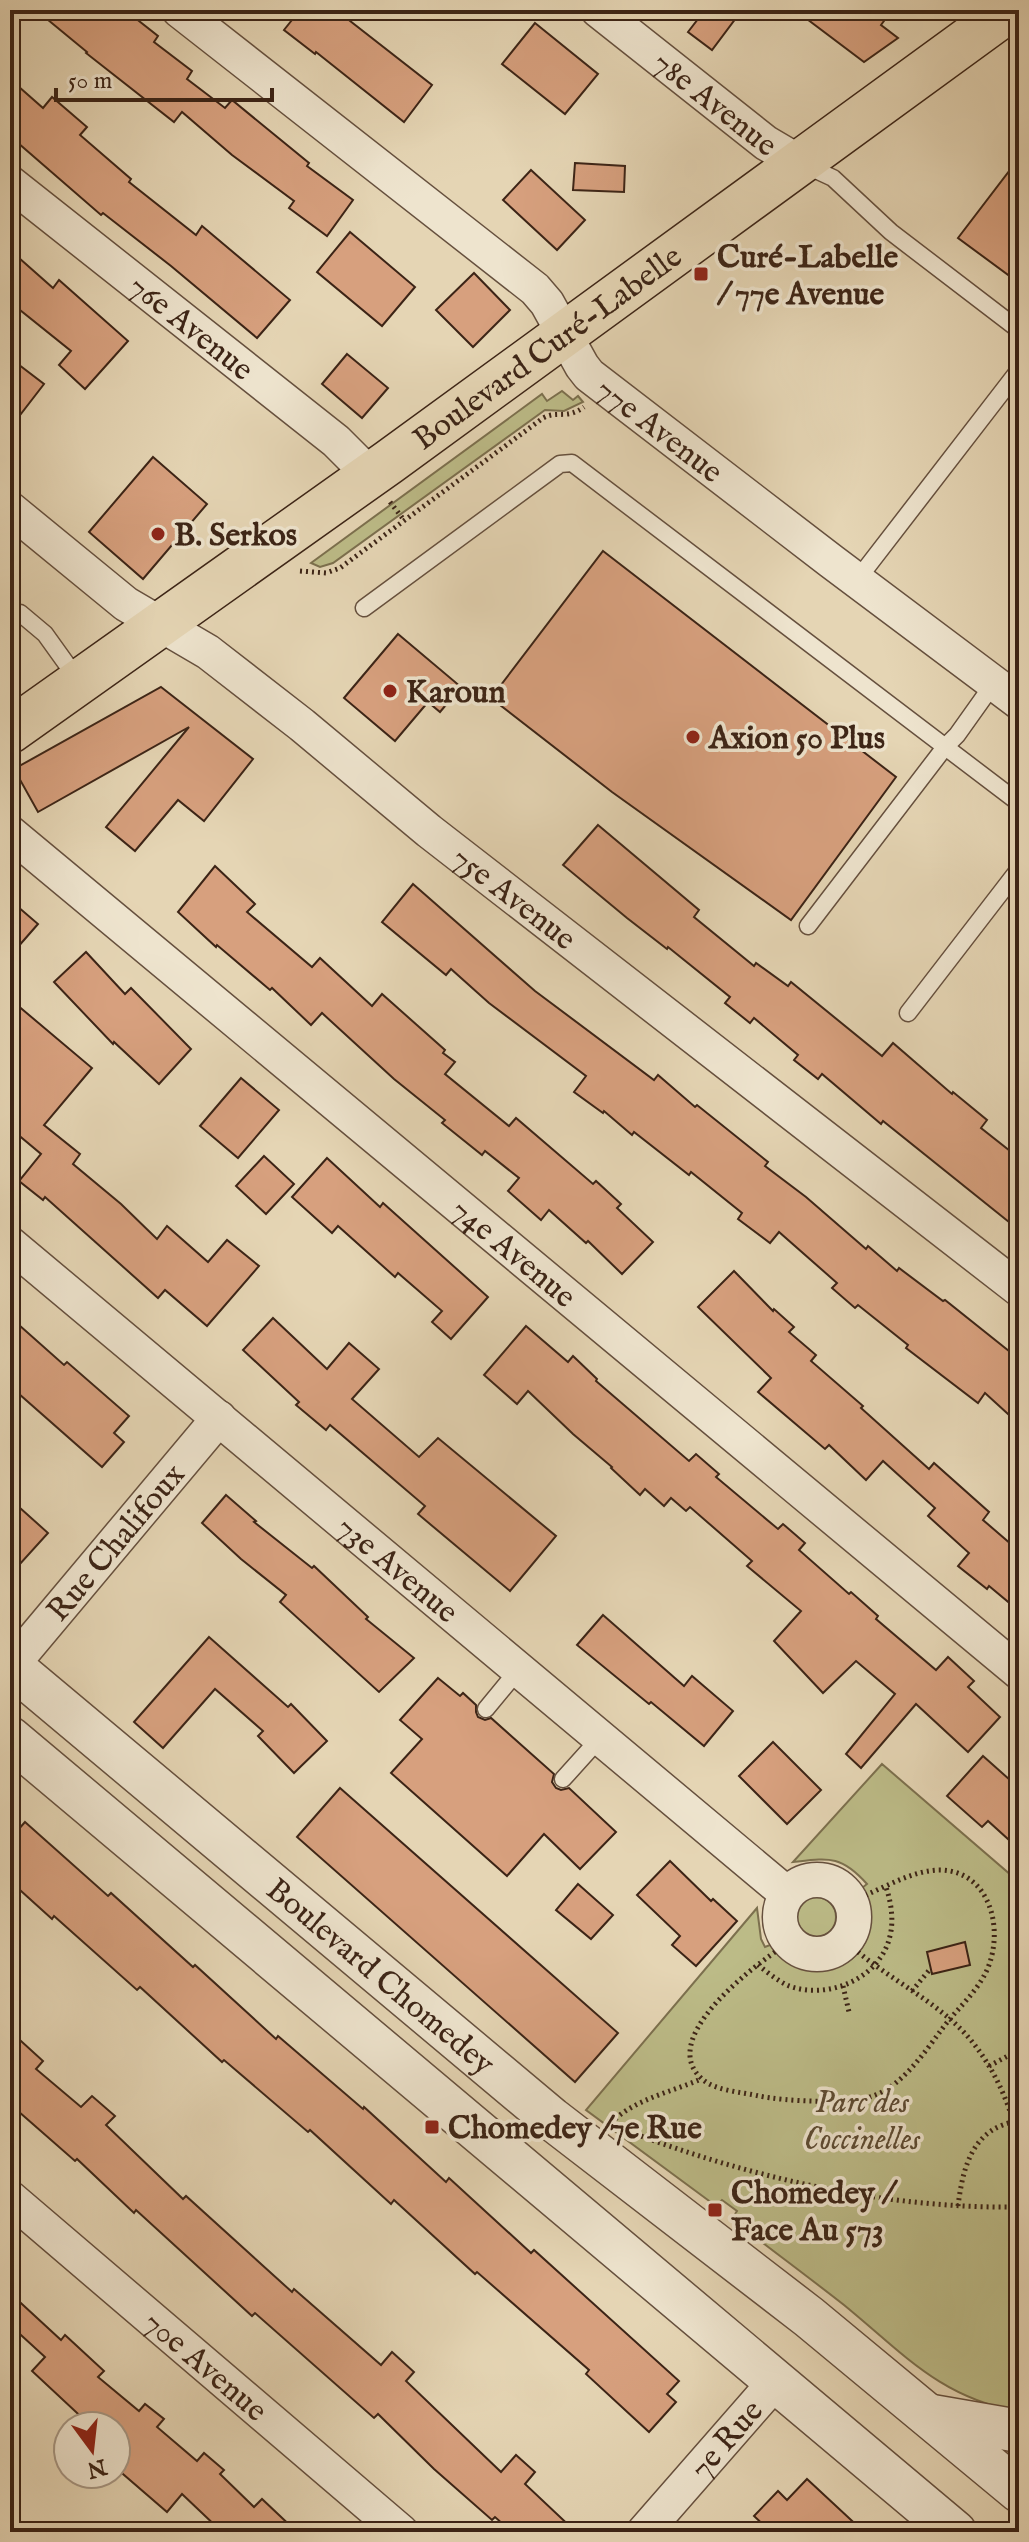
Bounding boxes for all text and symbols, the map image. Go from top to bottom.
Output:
street label: 78e Avenue [644,43,783,167]
scale bar [56,52,272,102]
text: 50 m [68,66,112,97]
street label: Boulevard Curé-Labelle [406,237,691,461]
place label: Curé-Labelle / 77e Avenue [716,238,899,316]
marker: Curé-Labelle / 77e Avenue [692,265,710,283]
street label: 76e Avenue [120,267,261,391]
street label: 77e Avenue [587,370,730,493]
place label: B. Serkos [174,516,297,557]
marker: B. Serkos [149,525,167,543]
place label: Karoun [406,673,505,714]
marker: Karoun [381,682,399,700]
place label: Axion 50 Plus [707,719,885,760]
marker: Axion 50 Plus [684,728,702,746]
street label: 75e Avenue [443,839,584,961]
street label: 74e Avenue [442,1191,584,1318]
street label: Rue Chalifoux [39,1456,195,1631]
street label: 73e Avenue [327,1508,466,1633]
street label: Boulevard Chomedey [257,1870,502,2085]
park label: Parc des Coccinelles [804,2083,921,2161]
place label: Chomedey /7e Rue [448,2109,702,2150]
marker: Chomedey /7e Rue [423,2118,441,2136]
place label: Chomedey / Face Au 573 [731,2174,899,2252]
marker: Chomedey / Face Au 573 [706,2201,724,2219]
street label: 70e Avenue [134,2303,275,2432]
street label: 7e Rue [682,2392,773,2488]
north arrow [52,2410,132,2490]
text: N [84,2451,110,2483]

